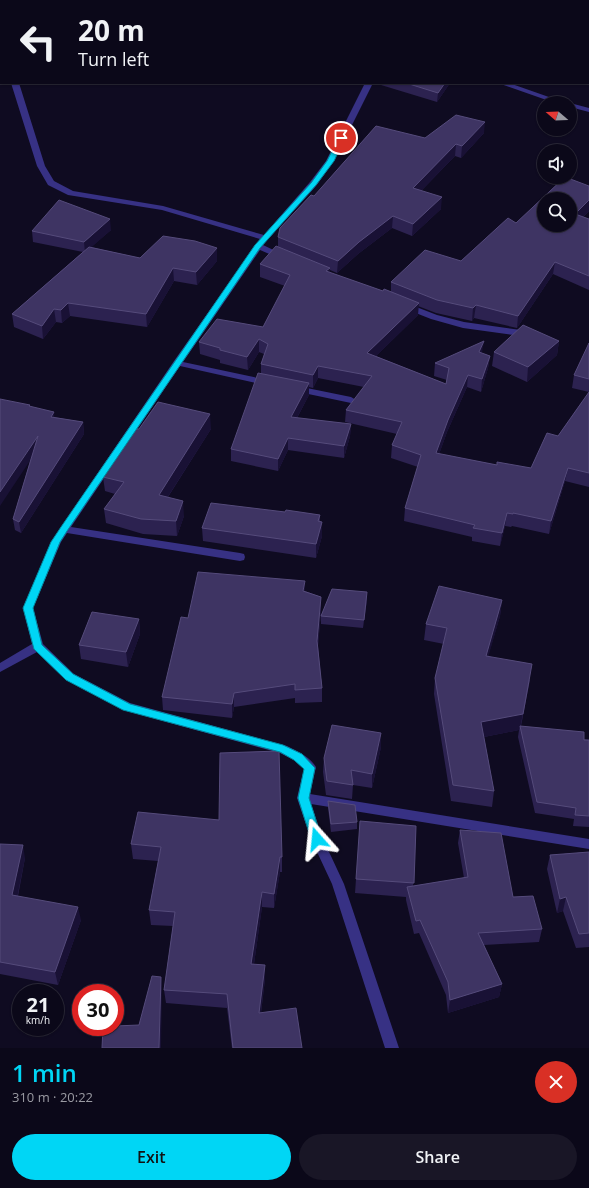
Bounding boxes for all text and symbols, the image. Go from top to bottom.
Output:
text: 20 m [78,11,145,49]
icon: left [12,16,64,68]
text: Turn left [78,47,149,71]
north arrow [537,96,577,136]
map controls [537,96,577,232]
pin [324,121,358,155]
icon: arrive [330,127,352,149]
button: sound [537,144,577,184]
button: search [537,192,577,232]
position arrow [296,818,338,860]
speed limit sign: 30 [72,984,124,1036]
text: 21 [27,991,49,1018]
text: km/h [26,1013,50,1027]
text: 1 min [12,1056,77,1089]
button: close [535,1061,577,1103]
text: 310 m · 20:22 [12,1088,93,1106]
button: Exit [12,1134,291,1180]
button: Share [299,1134,577,1180]

